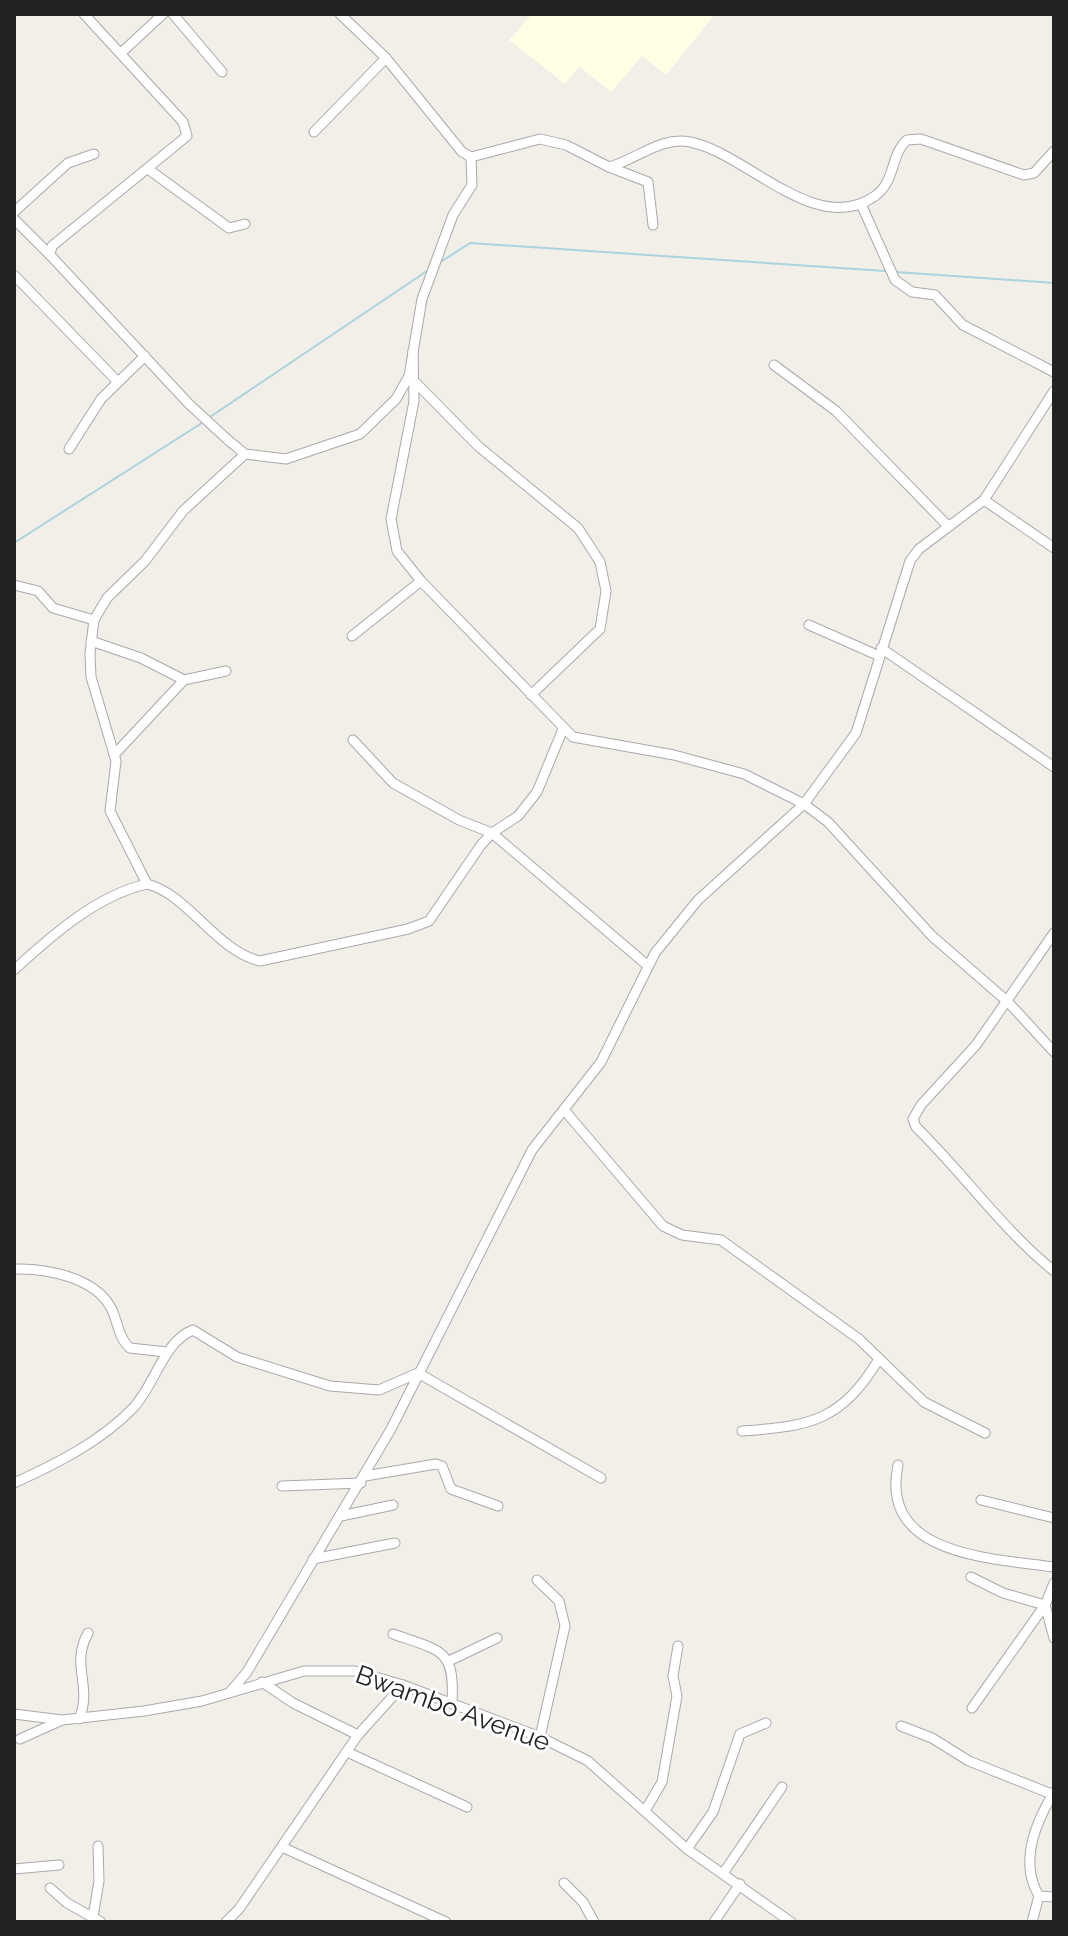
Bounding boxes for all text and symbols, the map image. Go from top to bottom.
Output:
street label: Bwambo Avenue [352,1659,554,1757]

